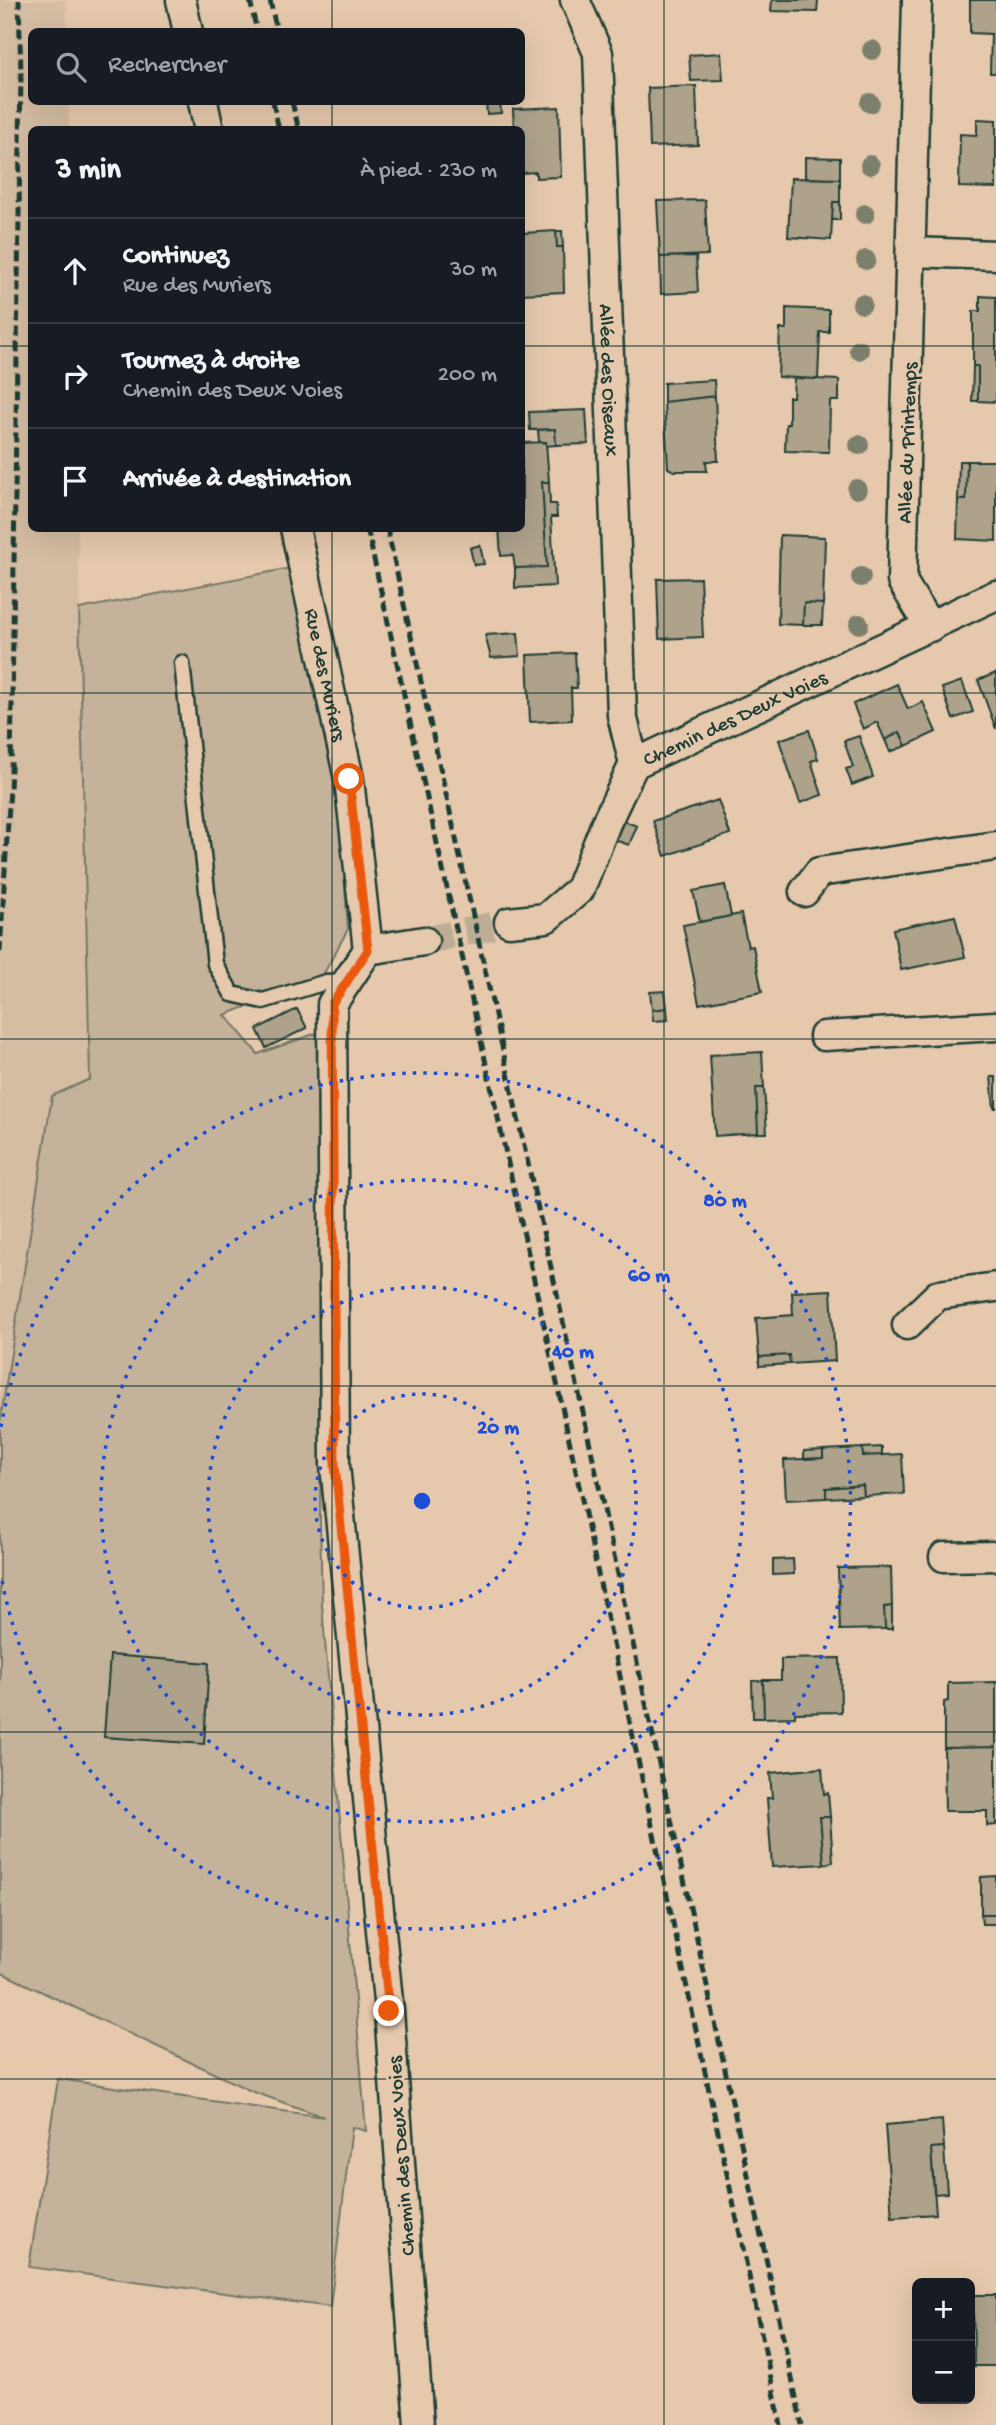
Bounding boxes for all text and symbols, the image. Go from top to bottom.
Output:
search box [28,28,525,105]
icon: search [52,48,90,86]
text: Rechercher [108,51,226,82]
text: 3 min [56,154,121,189]
text: À pied · 230 m [360,158,497,185]
text: Continuez [123,242,229,273]
icon: ahead [56,252,94,290]
text: 30 m [450,257,497,284]
text: Rue des Muriers [123,273,271,300]
street label: Allée des Oiseaux [591,303,622,457]
text: Tournez à droite [123,347,300,378]
icon: right [56,357,94,395]
street label: Allée du Printemps [894,361,925,524]
text: 200 m [438,362,497,389]
text: Chemin des Deux Voies [123,378,342,405]
icon: arrive [56,462,94,500]
text: Arrivée à destination [123,465,351,496]
street label: Rue des Muriers [297,607,350,745]
street label: Chemin des Deux Voies [640,666,833,774]
route start [333,763,364,794]
text: 80 m [703,1190,747,1215]
text: 60 m [628,1265,670,1290]
text: 40 m [551,1341,594,1366]
text: 20 m [477,1417,519,1442]
centre of rings [410,1489,434,1513]
route end [373,1995,404,2026]
street label: Chemin des Deux Voies [384,2054,423,2256]
map controls [912,2278,975,2404]
button: + [912,2278,975,2341]
button: − [912,2341,975,2404]

